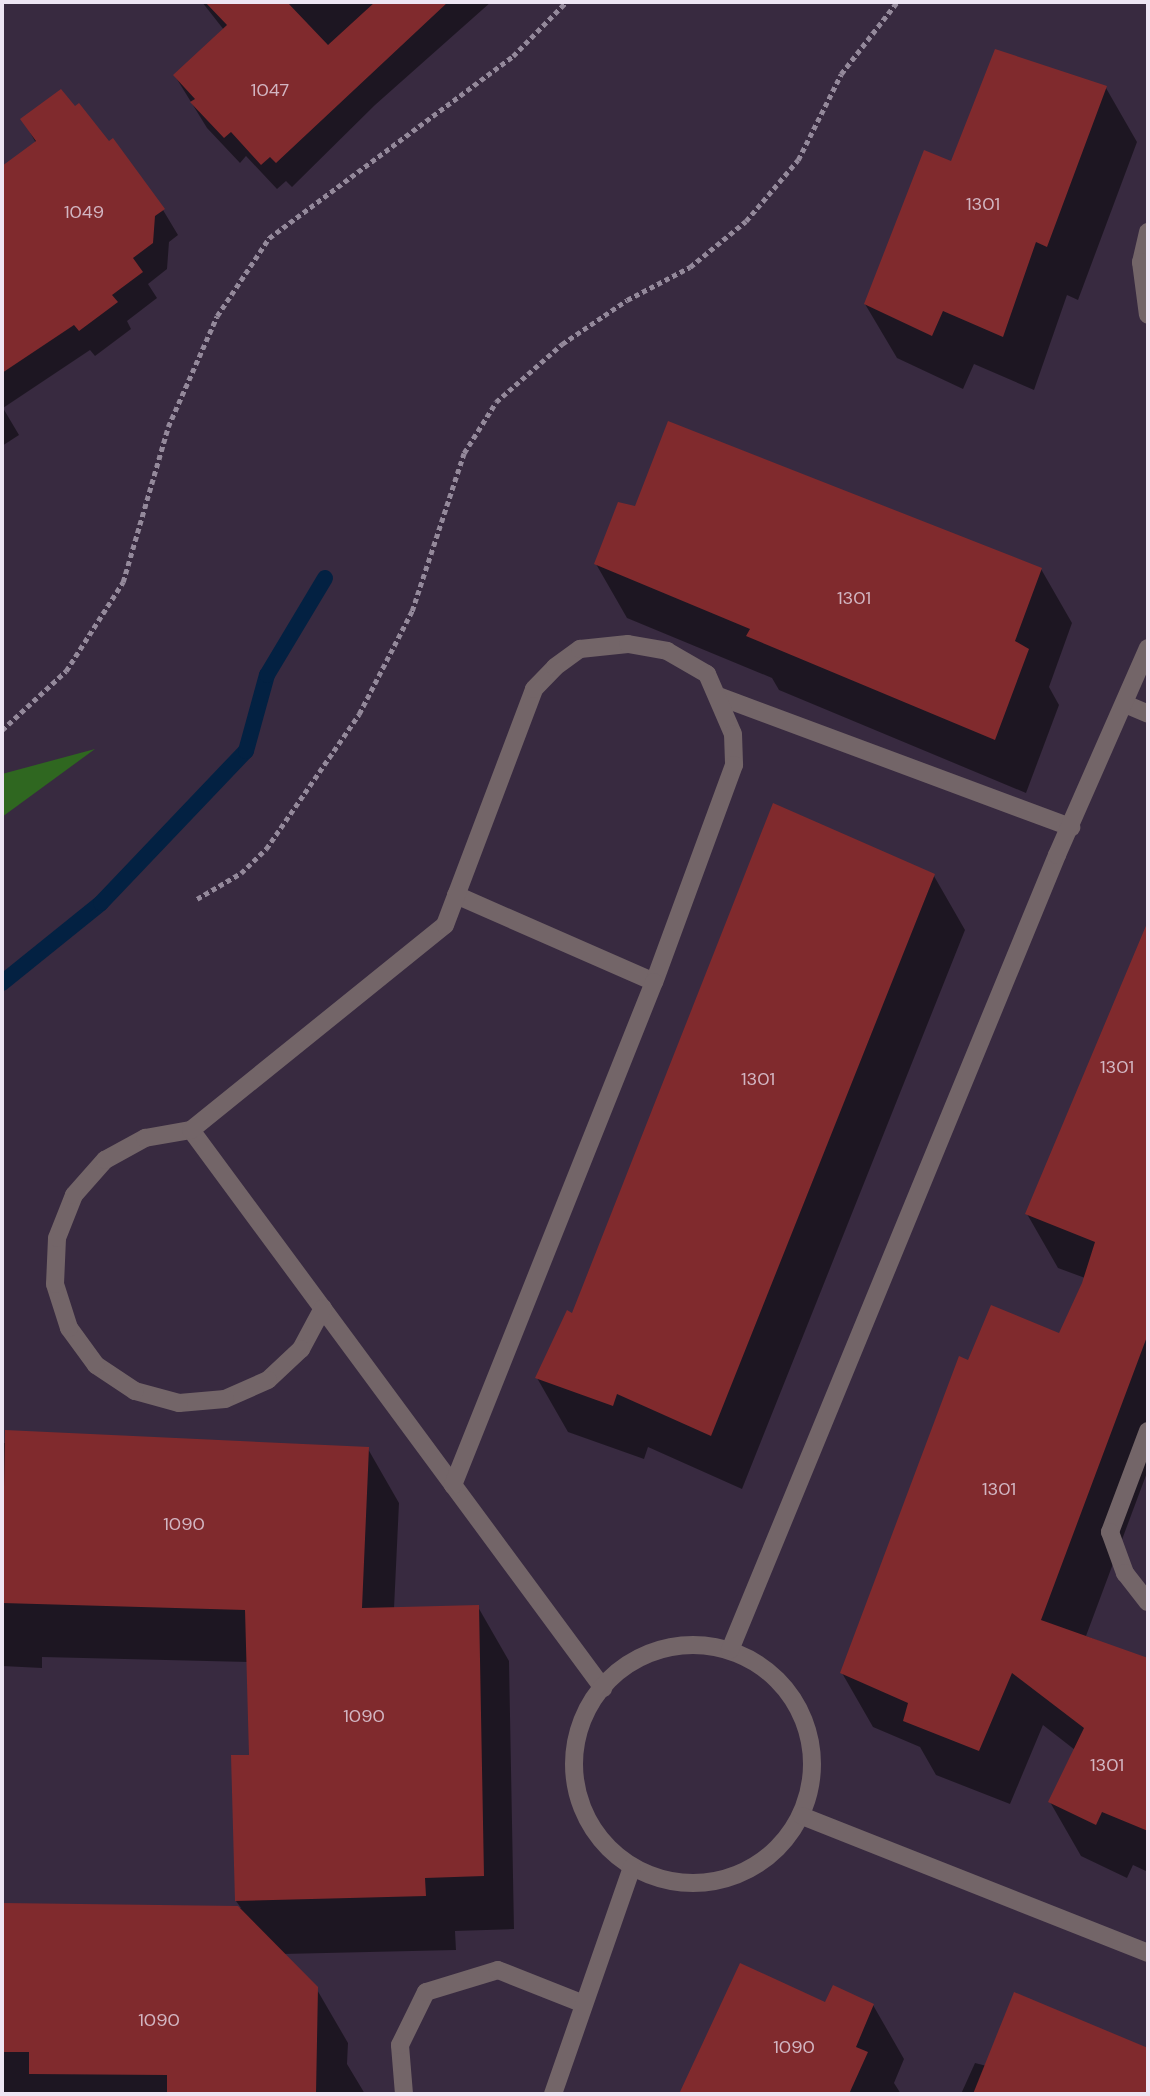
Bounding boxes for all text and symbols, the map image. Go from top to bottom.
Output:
house number: 1047 [251,79,289,101]
house number: 1301 [966,193,1000,215]
house number: 1049 [64,201,104,223]
house number: 1301 [837,587,871,609]
house number: 1301 [1100,1056,1134,1078]
house number: 1301 [741,1068,775,1090]
house number: 1301 [982,1478,1016,1500]
house number: 1090 [163,1513,205,1535]
house number: 1090 [343,1705,385,1727]
house number: 1301 [1090,1754,1124,1776]
house number: 1090 [138,2009,180,2031]
house number: 1090 [773,2036,815,2058]

